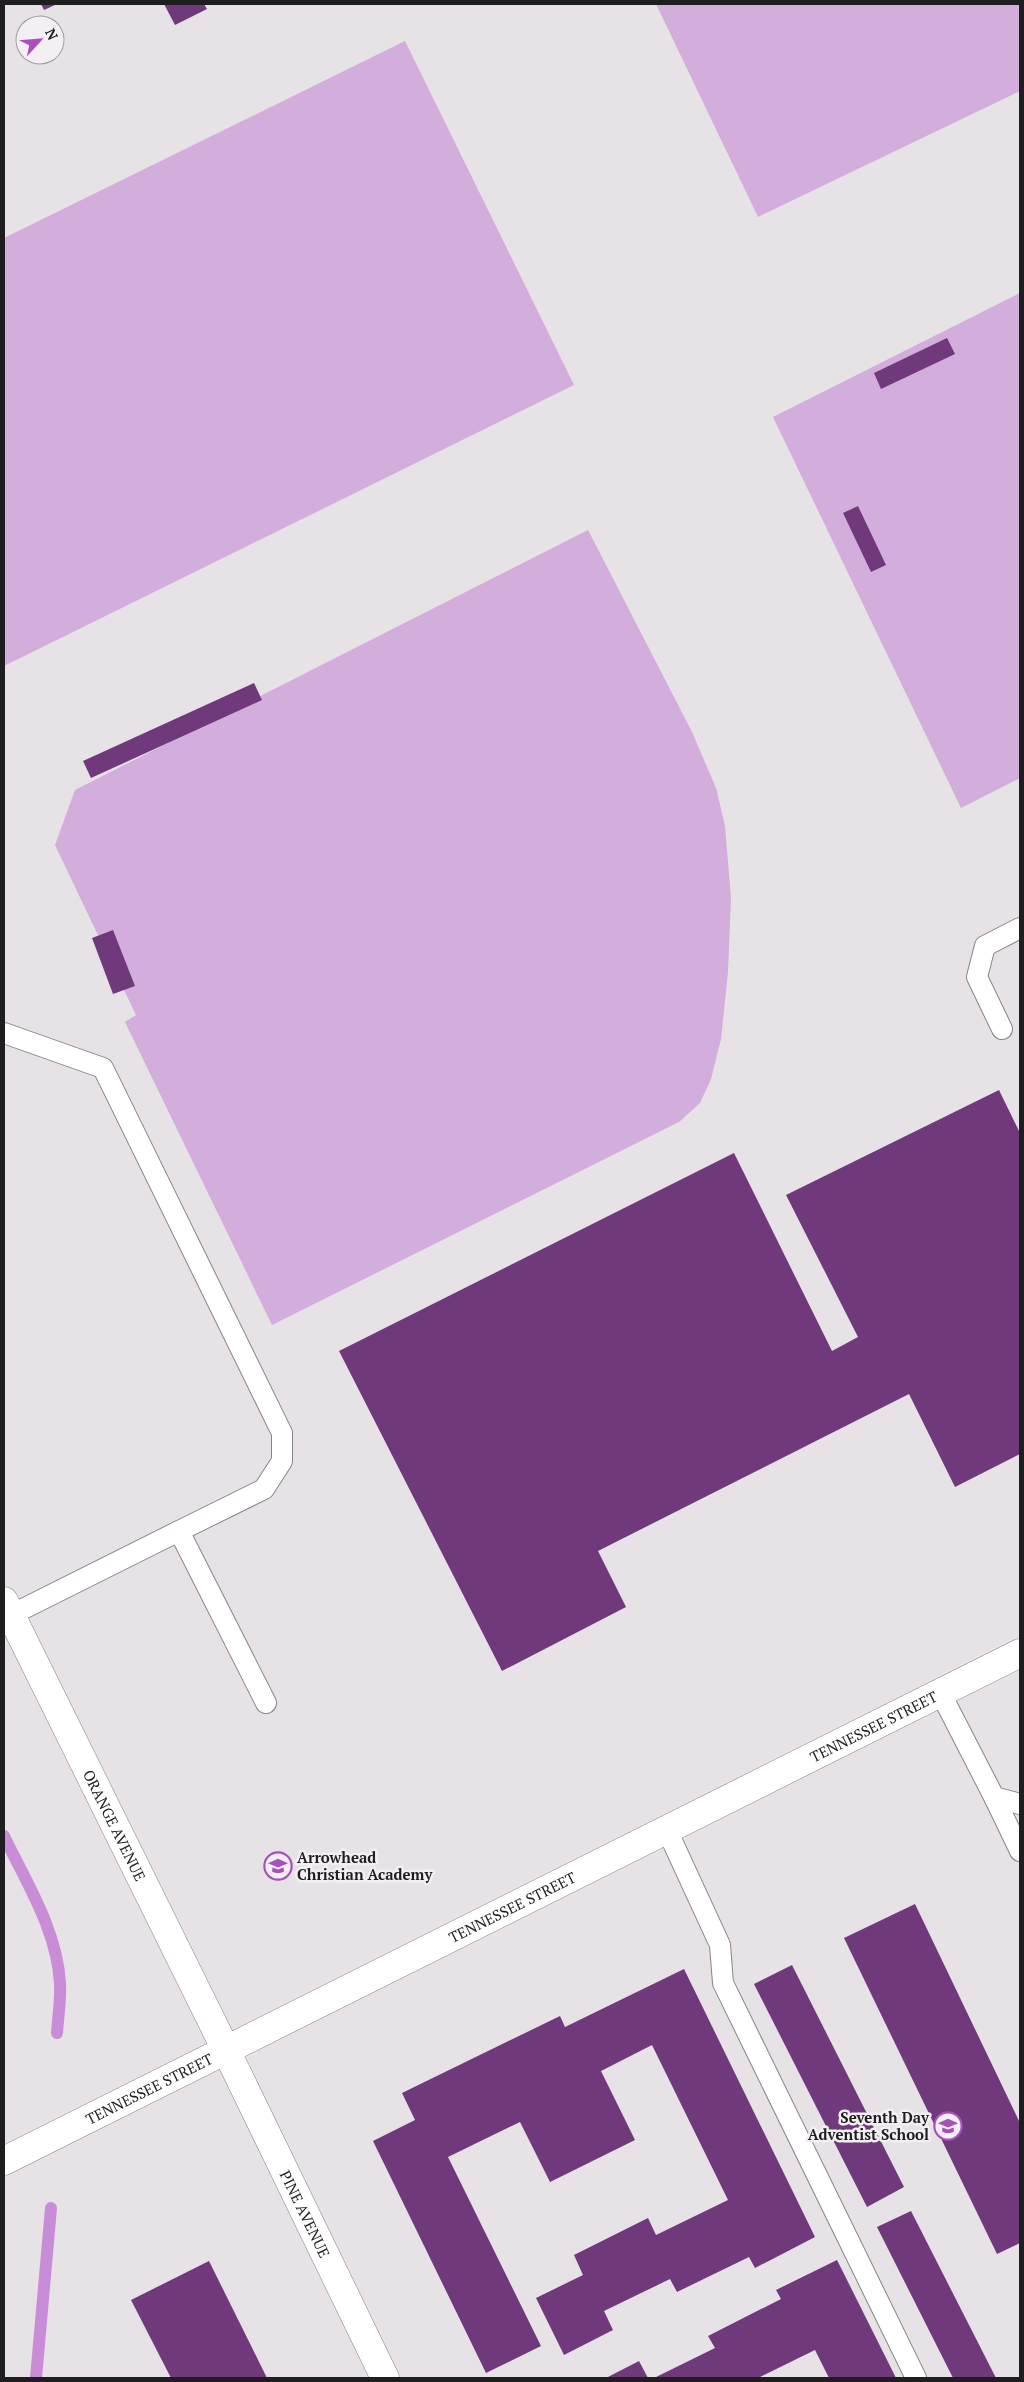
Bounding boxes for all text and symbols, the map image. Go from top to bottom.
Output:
north arrow [15,15,65,65]
text: N [41,25,63,43]
street label: TENNESSEE STREET [806,1686,940,1766]
street label: ORANGE AVENUE [79,1766,151,1884]
place label: Arrowhead Christian Academy [297,1847,433,1884]
school or university icon: Arrowhead Christian Academy [263,1851,293,1881]
street label: TENNESSEE STREET [445,1867,579,1947]
street label: TENNESSEE STREET [82,2048,216,2129]
place label: Seventh Day Adventist School [808,2107,930,2144]
school or university icon: Seventh Day Adventist School [933,2111,963,2141]
street label: PINE AVENUE [276,2167,335,2261]

